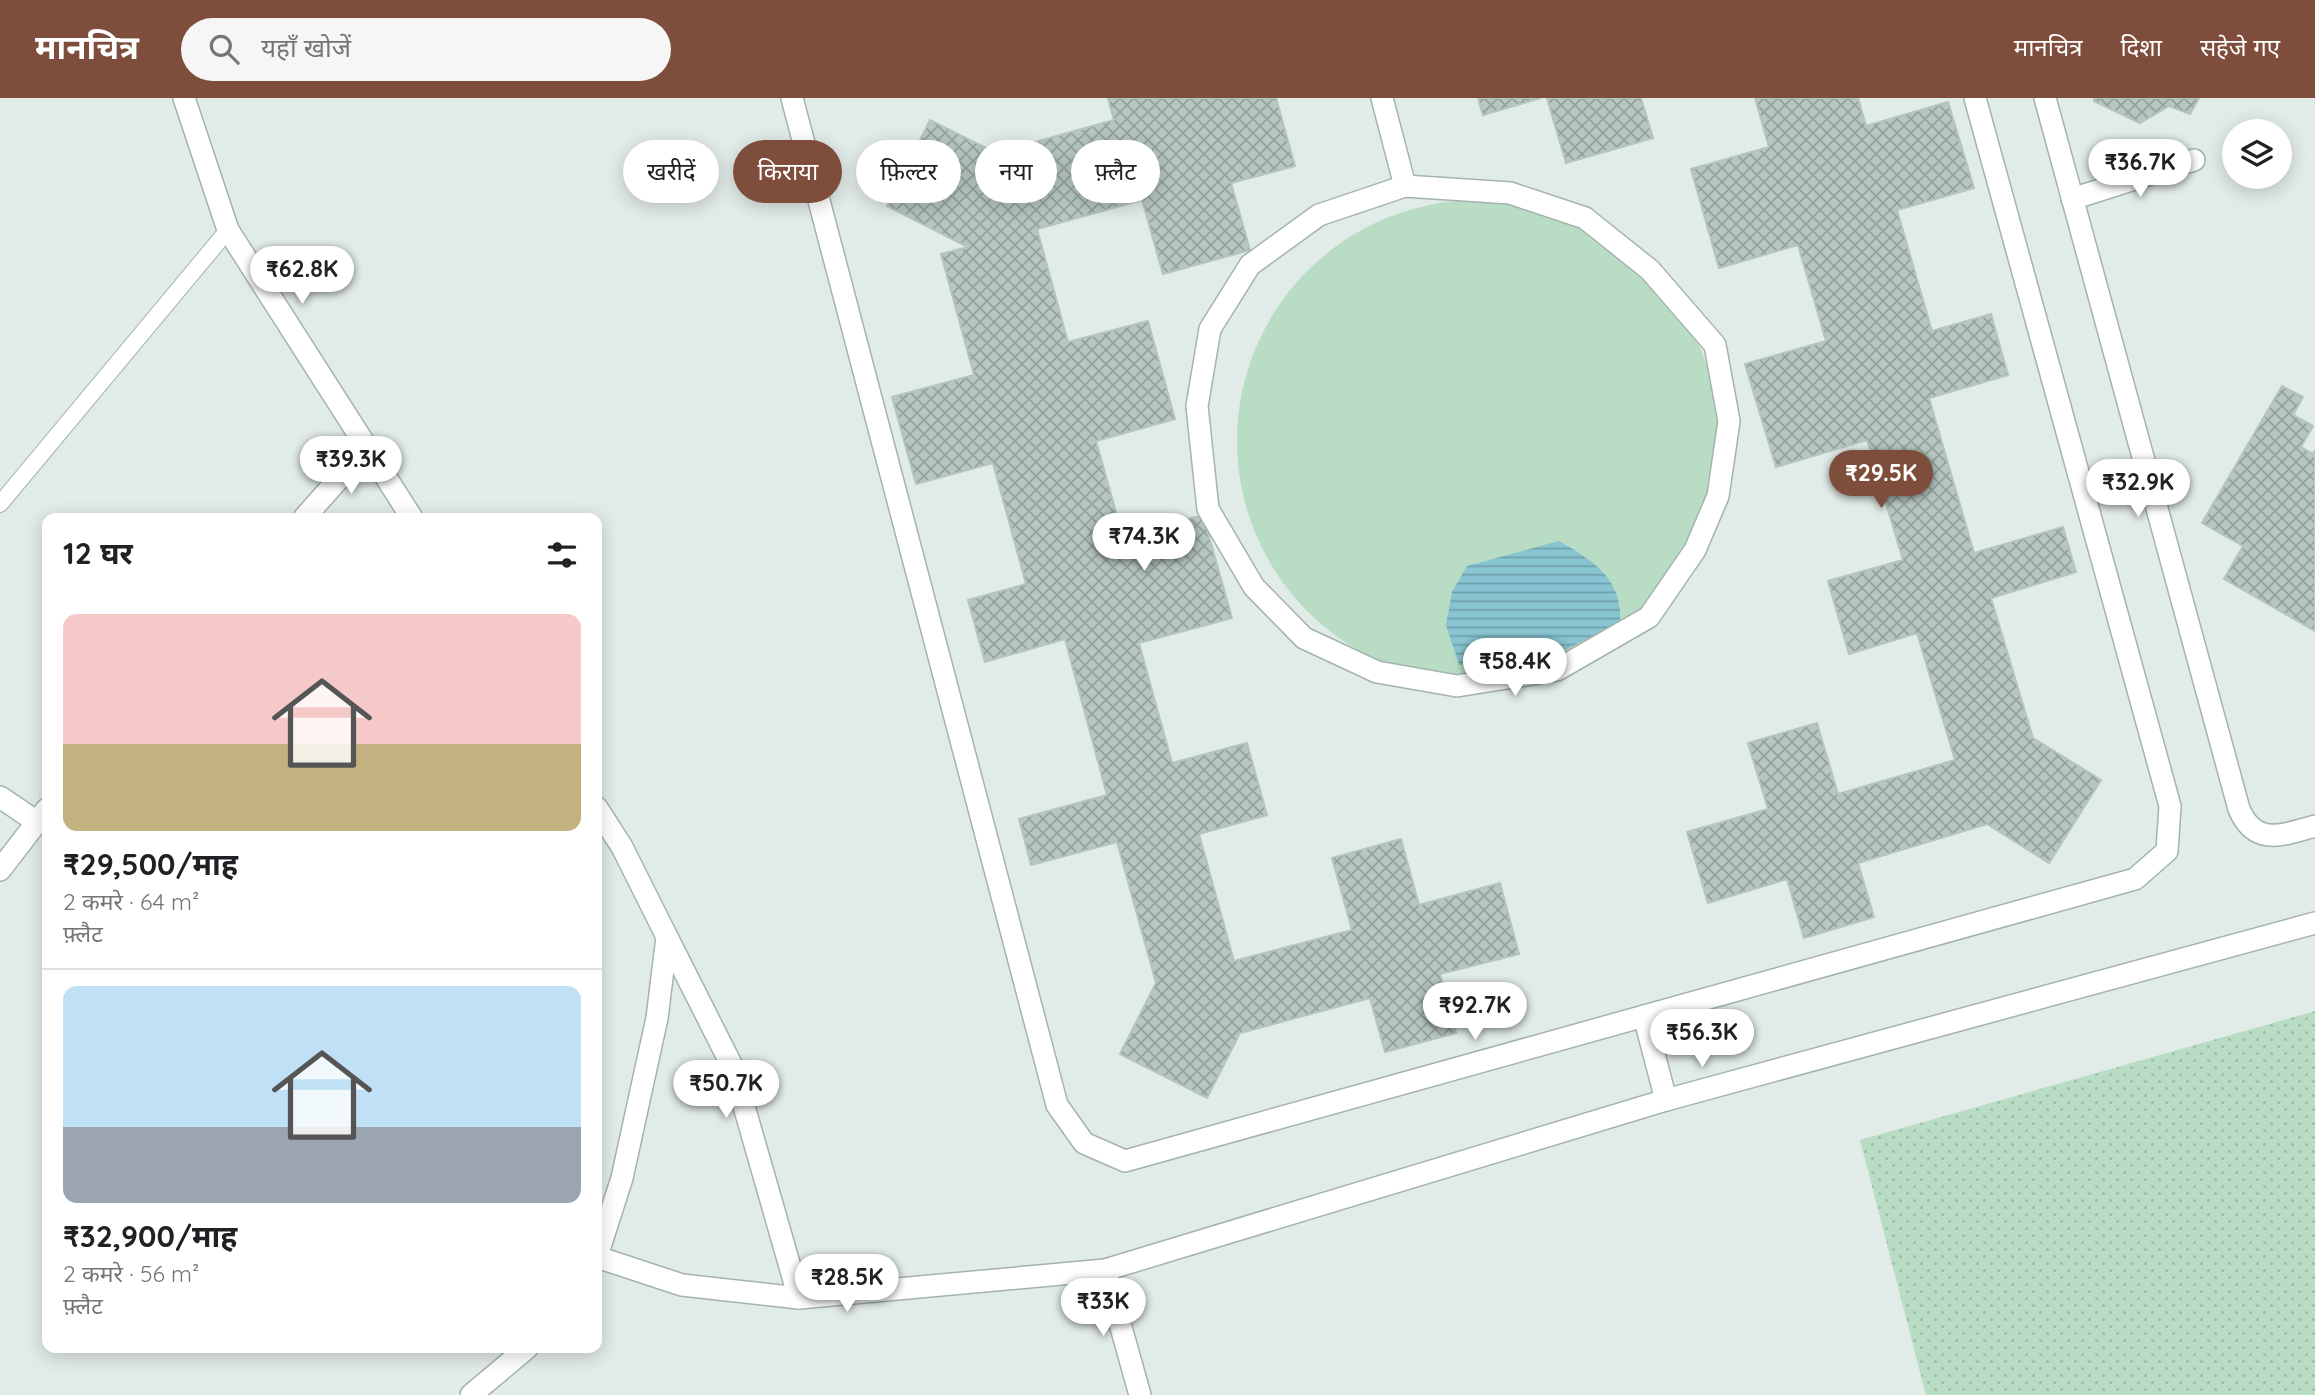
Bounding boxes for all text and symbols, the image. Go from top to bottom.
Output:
search box [181,18,671,81]
text: मानचित्र [35,26,139,67]
icon: search [205,30,243,68]
text: यहाँ खोजें [261,31,351,64]
text: मानचित्र [2014,32,2082,62]
text: दिशा [2120,32,2162,62]
text: सहेजे गए [2200,32,2280,62]
map controls [2222,119,2292,189]
button: layers [2222,119,2292,189]
chip: खरीदें [623,140,719,203]
chip: किराया [733,140,842,203]
chip: फ़िल्टर [856,140,961,203]
chip: नया [975,140,1057,203]
chip: फ़्लैट [1071,140,1160,203]
pin: ₹36.7K [2083,140,2197,199]
text: ₹36.7K [2104,147,2176,176]
pin: ₹62.8K [245,246,359,306]
text: ₹62.8K [266,254,338,283]
pin: ₹39.3K [294,436,408,496]
text: ₹39.3K [316,444,386,473]
pin: ₹29.5K [1824,450,1938,510]
text: ₹29.5K [1845,458,1917,487]
pin: ₹32.9K [2081,460,2195,519]
text: ₹32.9K [2102,467,2174,496]
pin: ₹74.3K [1087,514,1201,573]
text: ₹74.3K [1108,521,1180,550]
text: 12 घर [63,534,133,572]
icon: filters [543,536,581,574]
pin: ₹58.4K [1458,638,1572,698]
text: ₹58.4K [1479,646,1551,675]
icon: home [259,660,385,786]
text: ₹29,500/माह [63,845,238,883]
text: 2 कमरे · 64 m² [63,887,199,916]
text: फ़्लैट [63,919,103,948]
pin: ₹92.7K [1418,982,1532,1042]
text: ₹92.7K [1439,990,1511,1019]
pin: ₹56.3K [1645,1010,1759,1069]
text: ₹56.3K [1666,1017,1738,1046]
icon: home [259,1032,385,1158]
pin: ₹50.7K [669,1060,783,1120]
text: ₹50.7K [689,1068,763,1097]
text: ₹32,900/माह [63,1217,237,1255]
pin: ₹28.5K [790,1254,904,1314]
text: 2 कमरे · 56 m² [63,1259,199,1288]
text: ₹28.5K [811,1262,883,1291]
pin: ₹33K [1062,1278,1144,1338]
text: ₹33K [1077,1286,1129,1315]
text: फ़्लैट [63,1291,103,1320]

